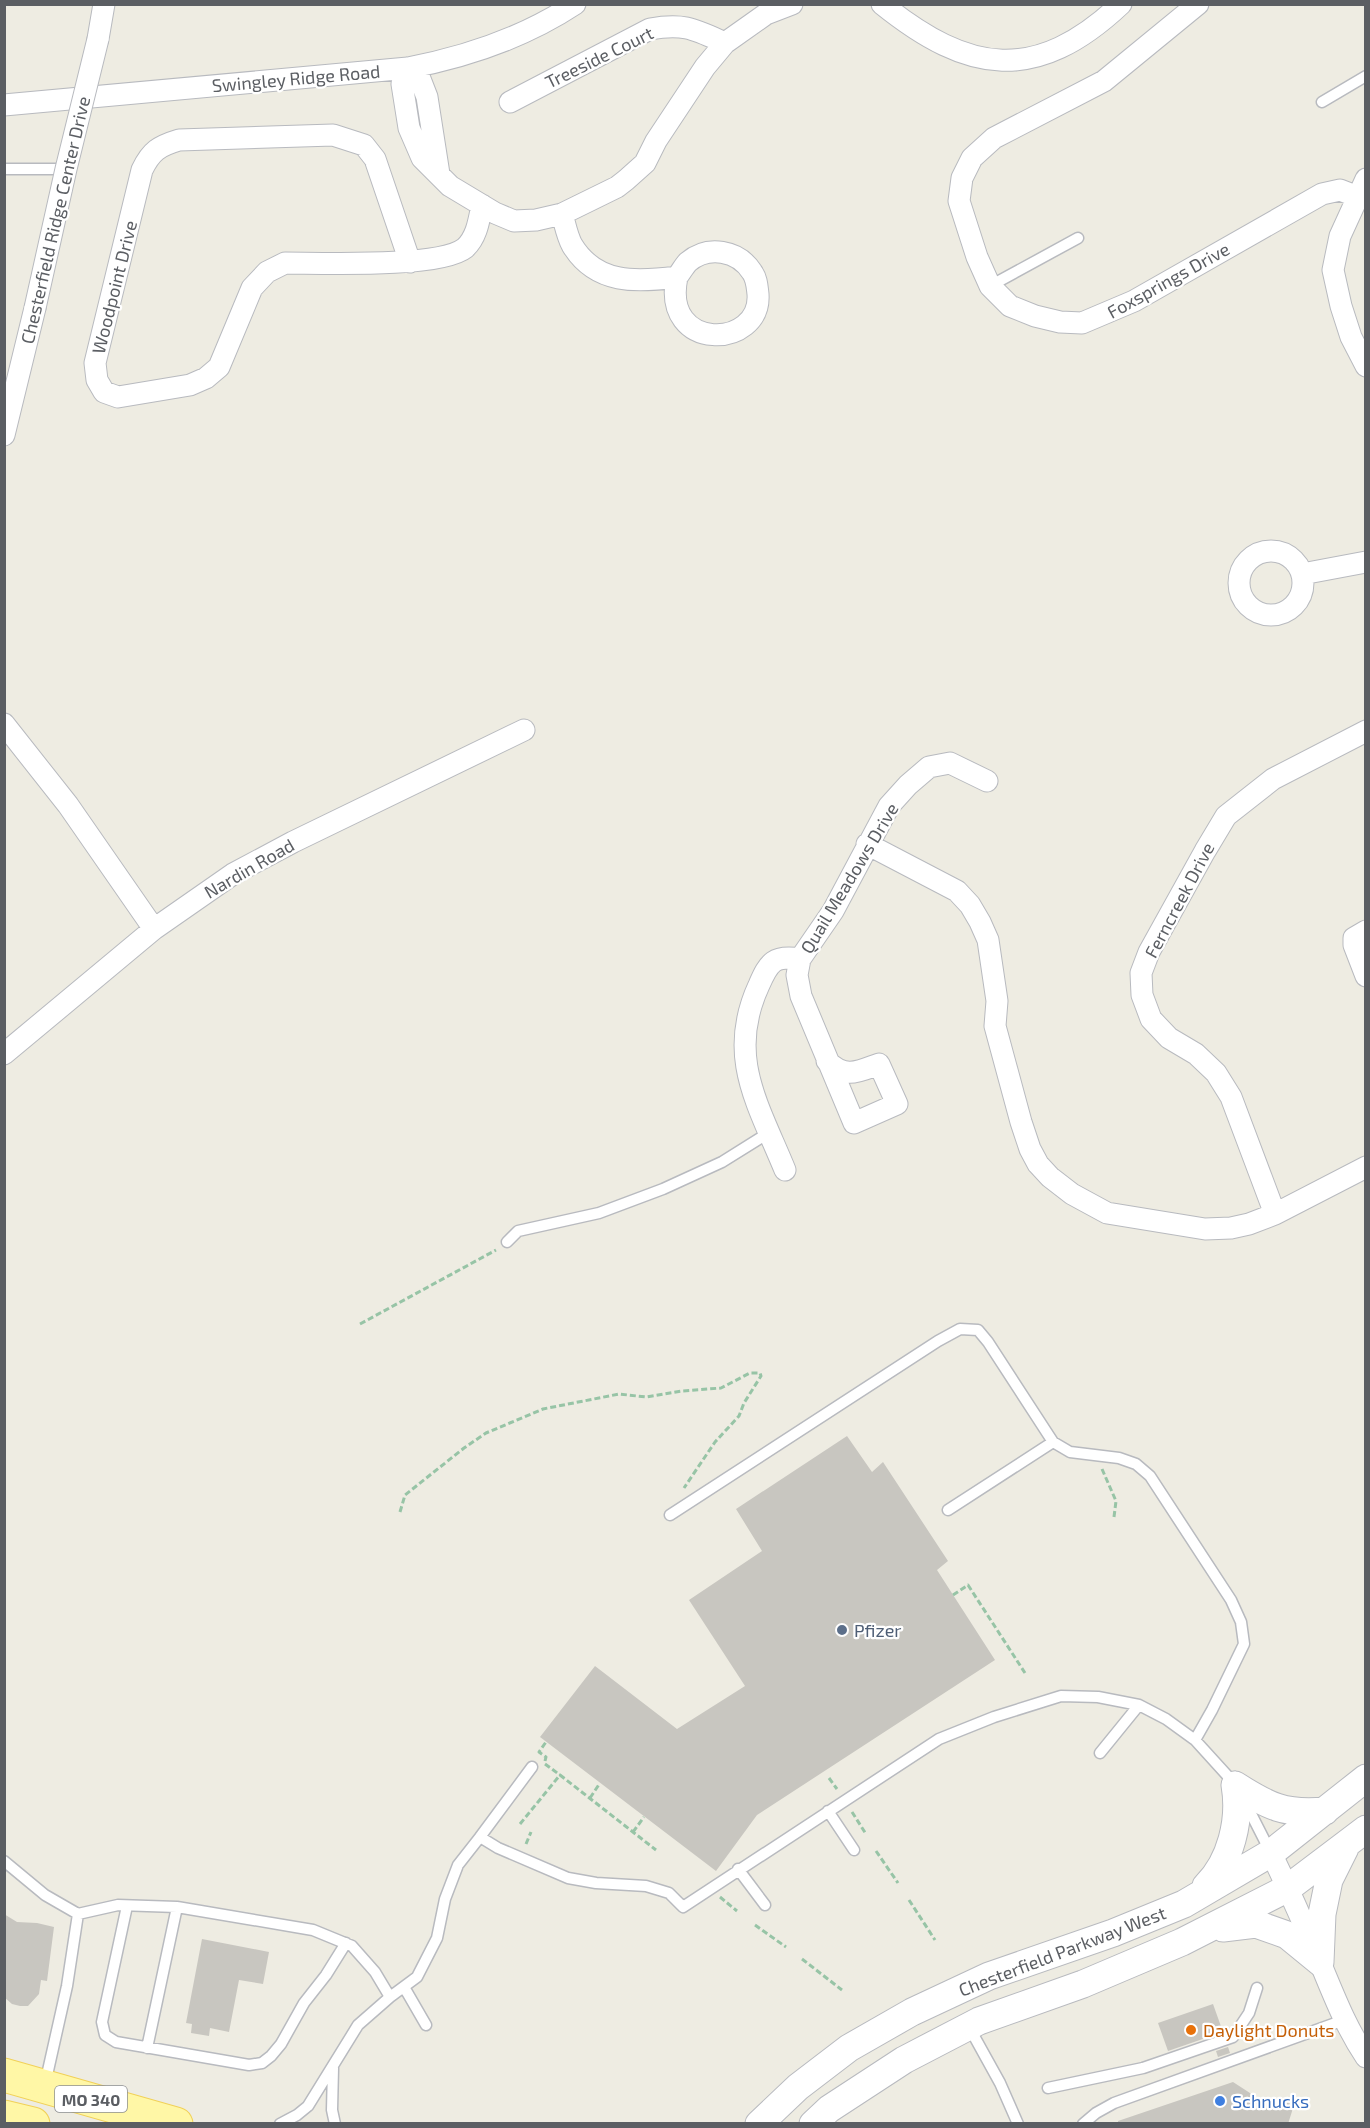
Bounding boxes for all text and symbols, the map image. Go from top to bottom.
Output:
street label: Treeside Court [541,21,657,93]
street label: Swingley Ridge Road [211,60,381,96]
street label: Chesterfield Ridge Center Drive [16,94,94,346]
street label: Woodpoint Drive [87,218,141,356]
street label: Foxsprings Drive [1103,237,1233,323]
street label: Quail Meadows Drive [795,799,903,957]
street label: Nardin Road [200,833,298,903]
street label: Ferncreek Drive [1139,838,1219,962]
place label: Pfizer [854,1619,902,1641]
marker: Pfizer [835,1623,849,1637]
street label: Chesterfield Parkway West [955,1901,1169,2001]
place label: Daylight Donuts [1203,2019,1334,2041]
marker: Daylight Donuts [1184,2023,1198,2037]
road number: MO 340 [55,2086,127,2112]
place label: Schnucks [1232,2090,1309,2112]
marker: Schnucks [1213,2094,1227,2108]

